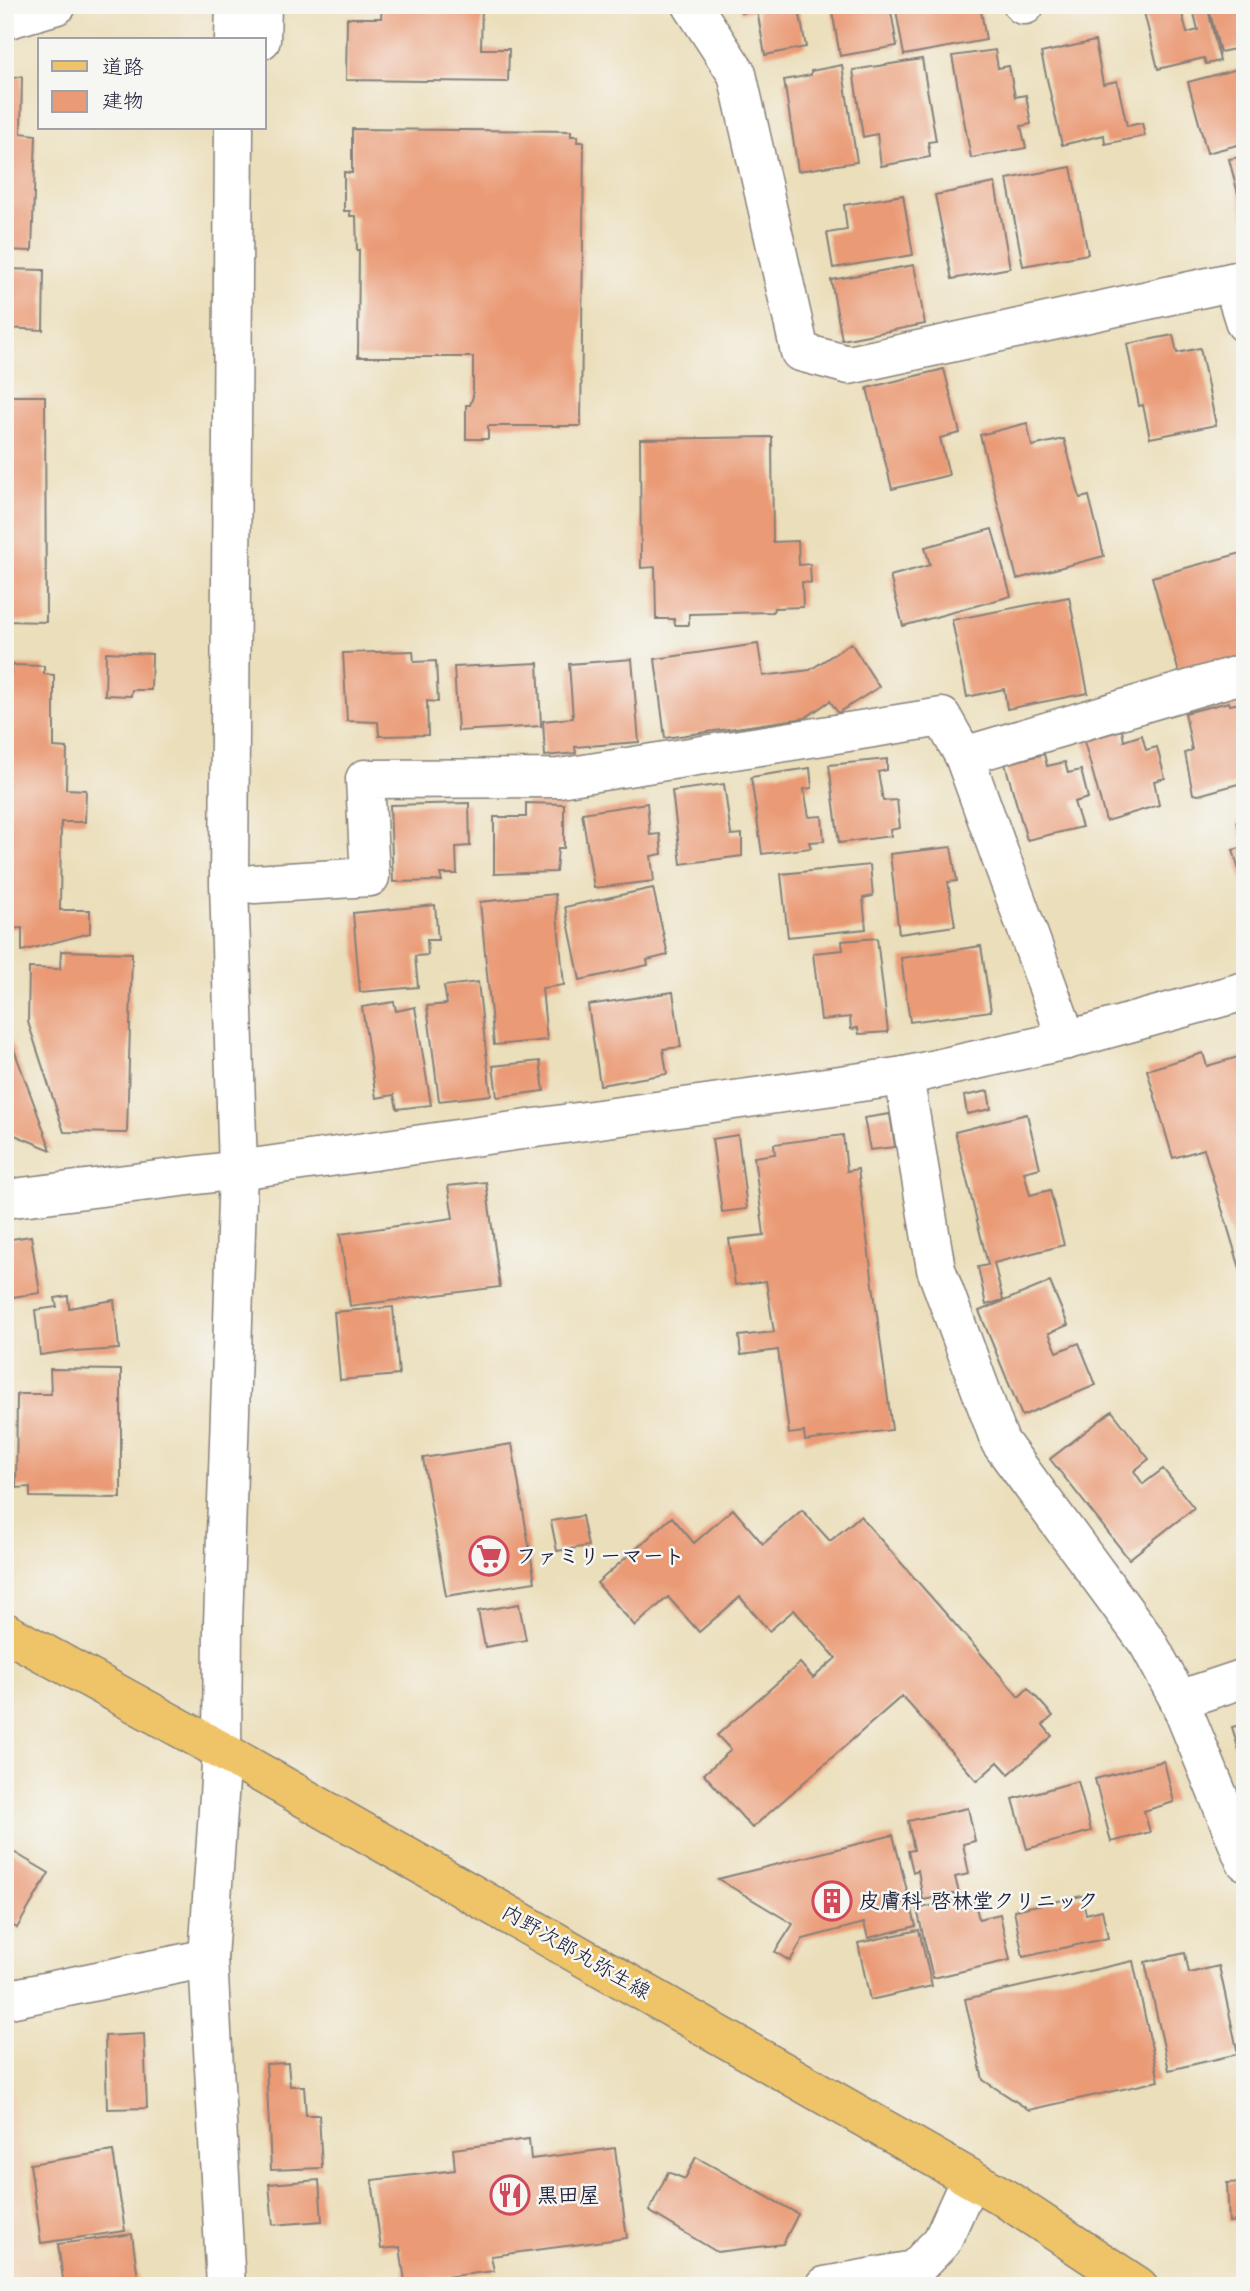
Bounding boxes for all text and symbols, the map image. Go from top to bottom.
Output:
legend [38,38,266,130]
text: 道路 [102,53,144,82]
text: 建物 [102,87,144,116]
supermarket icon: ファミリーマート [468,1535,510,1577]
place label: ファミリーマート [516,1542,685,1571]
building icon: 皮膚科 啓林堂クリニック [811,1880,853,1922]
place label: 皮膚科 啓林堂クリニック [859,1887,1098,1916]
street label: 内野次郎丸弥生線 [496,1897,656,2007]
restaurant icon: 黒田屋 [489,2174,531,2216]
place label: 黒田屋 [537,2181,600,2210]

